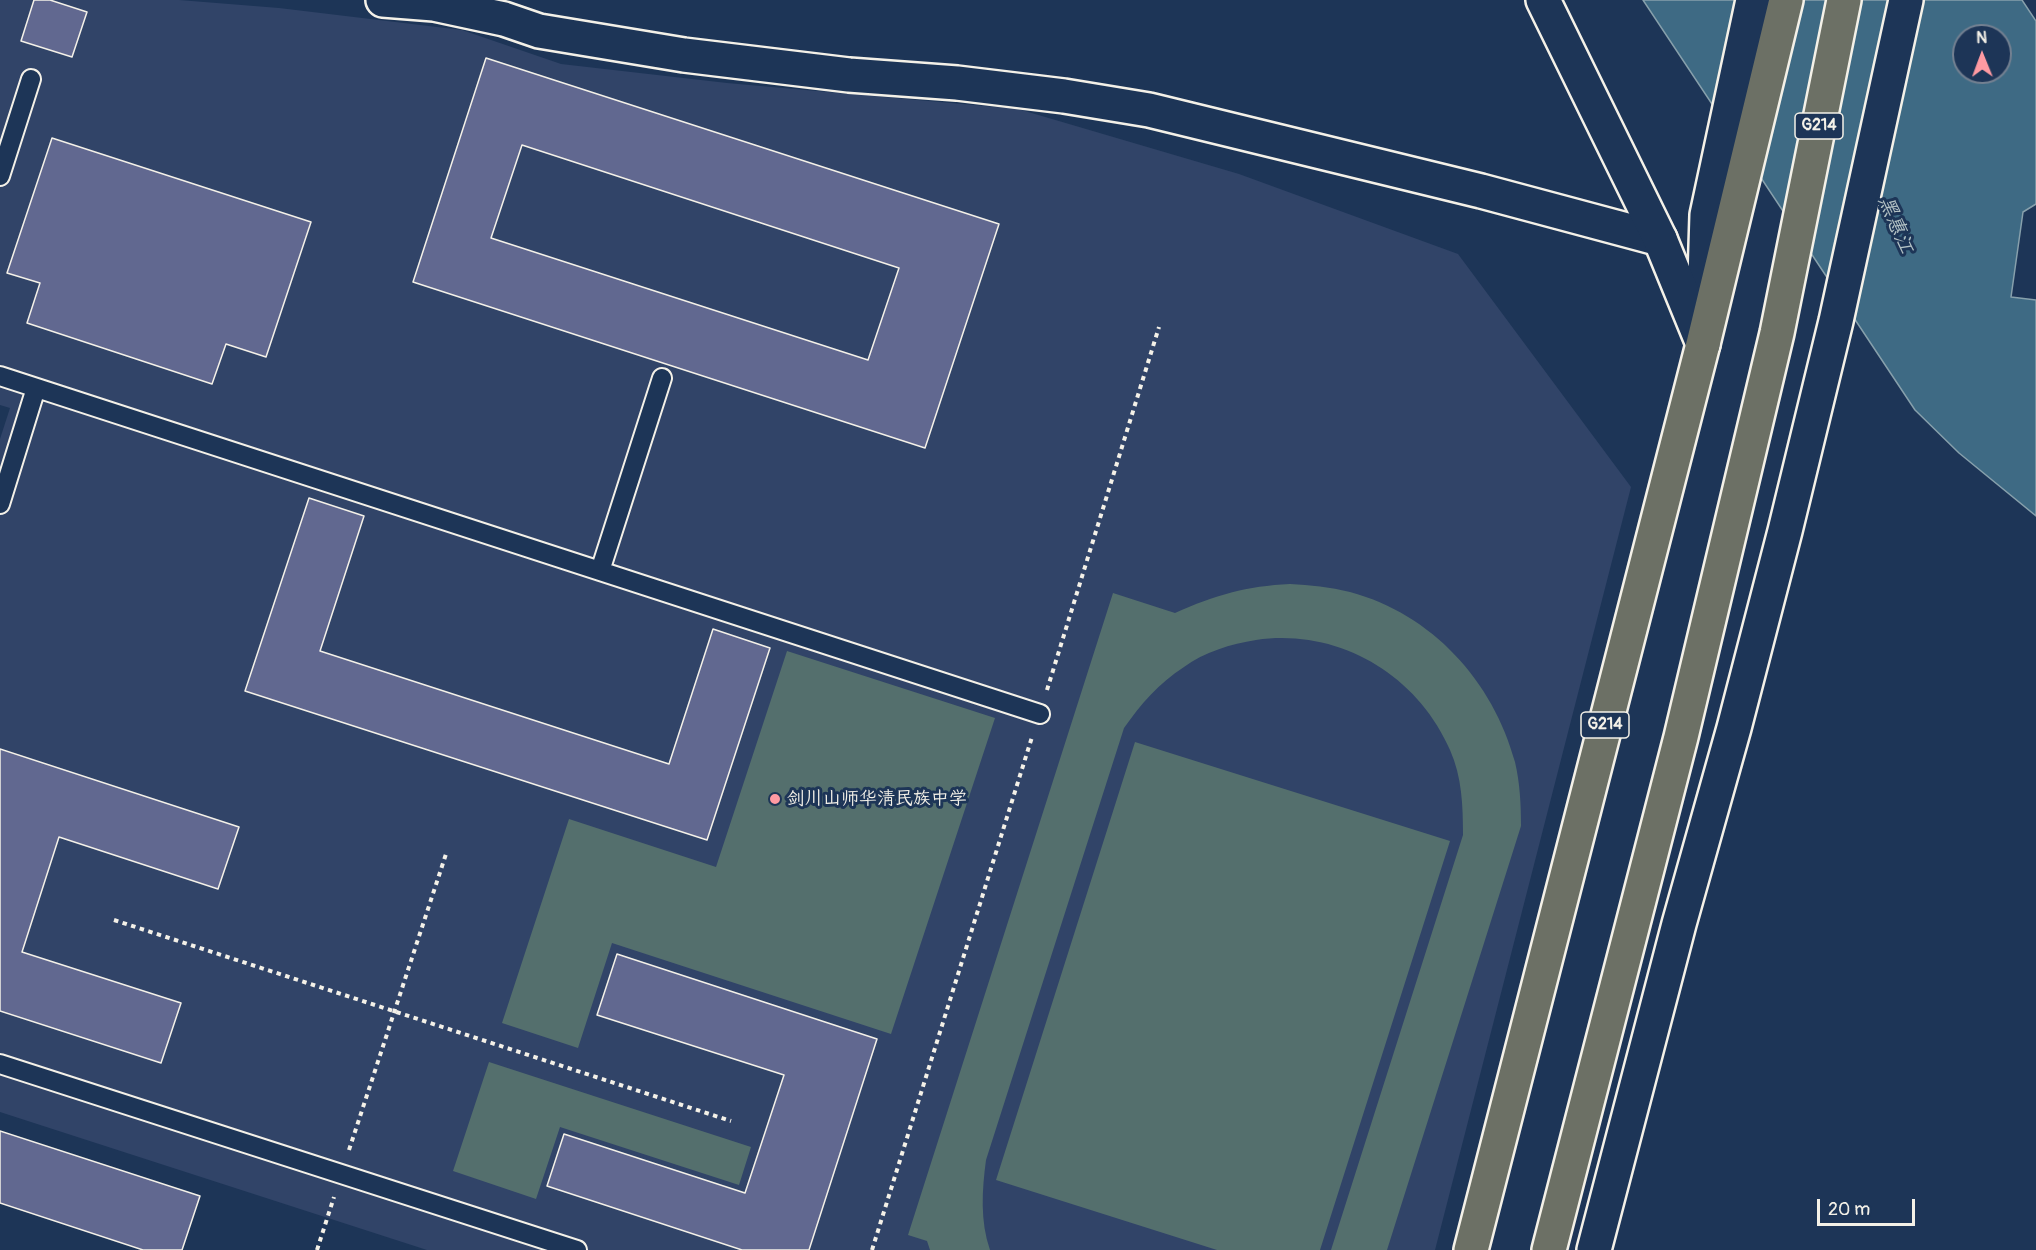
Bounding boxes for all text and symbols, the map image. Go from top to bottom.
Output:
north arrow [1952,24,2012,84]
text: N [1976,28,1987,48]
road number: G214 [1795,113,1843,139]
water label: 黑惠江 [1872,193,1918,257]
road number: G214 [1581,712,1629,738]
place label: 剑川山师华清民族中学 [787,788,967,810]
marker: 剑川山师华清民族中学 [768,792,782,806]
scale bar [1820,1187,1918,1225]
text: 20 m [1828,1198,1870,1221]

